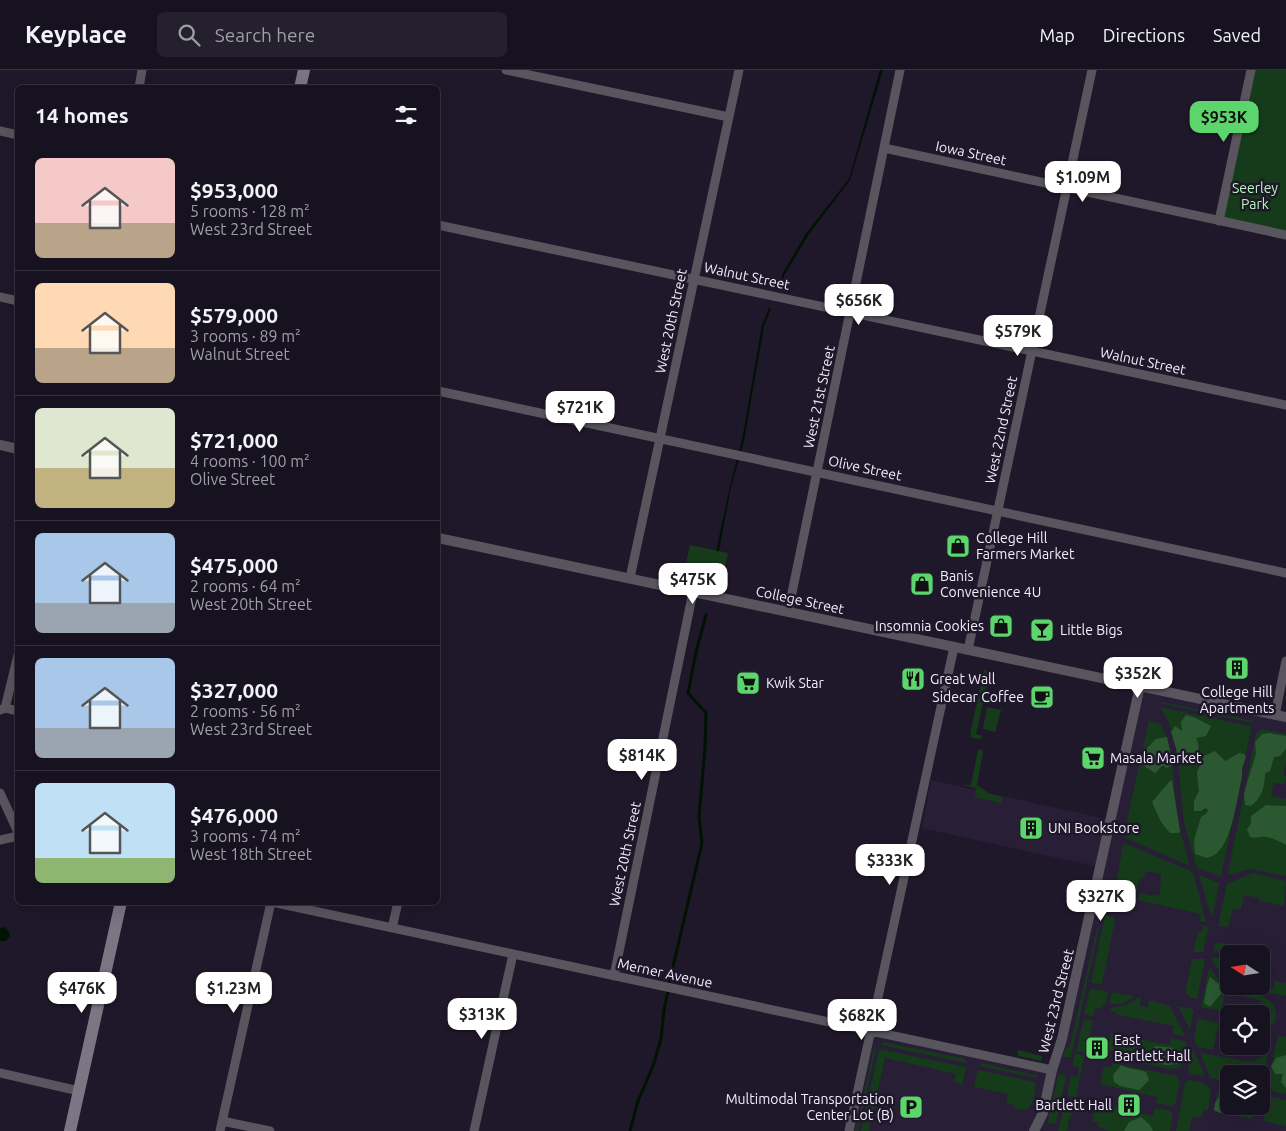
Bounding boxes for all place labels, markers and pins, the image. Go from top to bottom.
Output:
pin: $953K [1189,100,1259,143]
pin: $1.09M [1042,160,1124,203]
pin: $656K [824,284,894,326]
pin: $579K [983,314,1053,357]
pin: $721K [545,390,615,433]
place label: College Hill Farmers Market [976,530,1075,562]
shop icon: College Hill Farmers Market [945,533,971,559]
pin: $475K [658,562,728,605]
place label: Banis Convenience 4U [940,568,1041,600]
shop icon: Banis Convenience 4U [909,571,935,597]
shop icon: Insomnia Cookies [988,613,1014,639]
bar icon: Little Bigs [1029,617,1055,643]
place label: Insomnia Cookies [875,618,984,634]
place label: Little Bigs [1060,622,1123,638]
building icon: College Hill Apartments [1224,655,1250,681]
pin: $352K [1103,656,1173,699]
restaurant icon: Great Wall [900,666,926,692]
supermarket icon: Kwik Star [735,670,761,696]
place label: Great Wall [930,671,996,687]
place label: Kwik Star [766,675,825,691]
cafe icon: Sidecar Coffee [1029,684,1055,710]
place label: College Hill Apartments [1200,684,1274,716]
place label: Sidecar Coffee [932,689,1024,705]
pin: $814K [607,738,677,781]
supermarket icon: Masala Market [1080,745,1106,771]
place label: Masala Market [1110,750,1202,766]
building icon: UNI Bookstore [1018,815,1044,841]
place label: UNI Bookstore [1048,820,1139,836]
pin: $333K [855,844,925,886]
pin: $327K [1066,880,1136,922]
pin: $476K [47,972,117,1014]
pin: $1.23M [193,972,275,1014]
pin: $313K [447,998,517,1040]
pin: $682K [827,998,897,1041]
place label: East Bartlett Hall [1114,1032,1191,1064]
building icon: East Bartlett Hall [1084,1035,1110,1061]
place label: Multimodal Transportation Center Lot (B) [725,1091,894,1123]
building icon: Bartlett Hall [1116,1092,1142,1118]
parking icon: Multimodal Transportation Center Lot (B) [898,1094,924,1120]
place label: Bartlett Hall [1035,1097,1112,1113]

